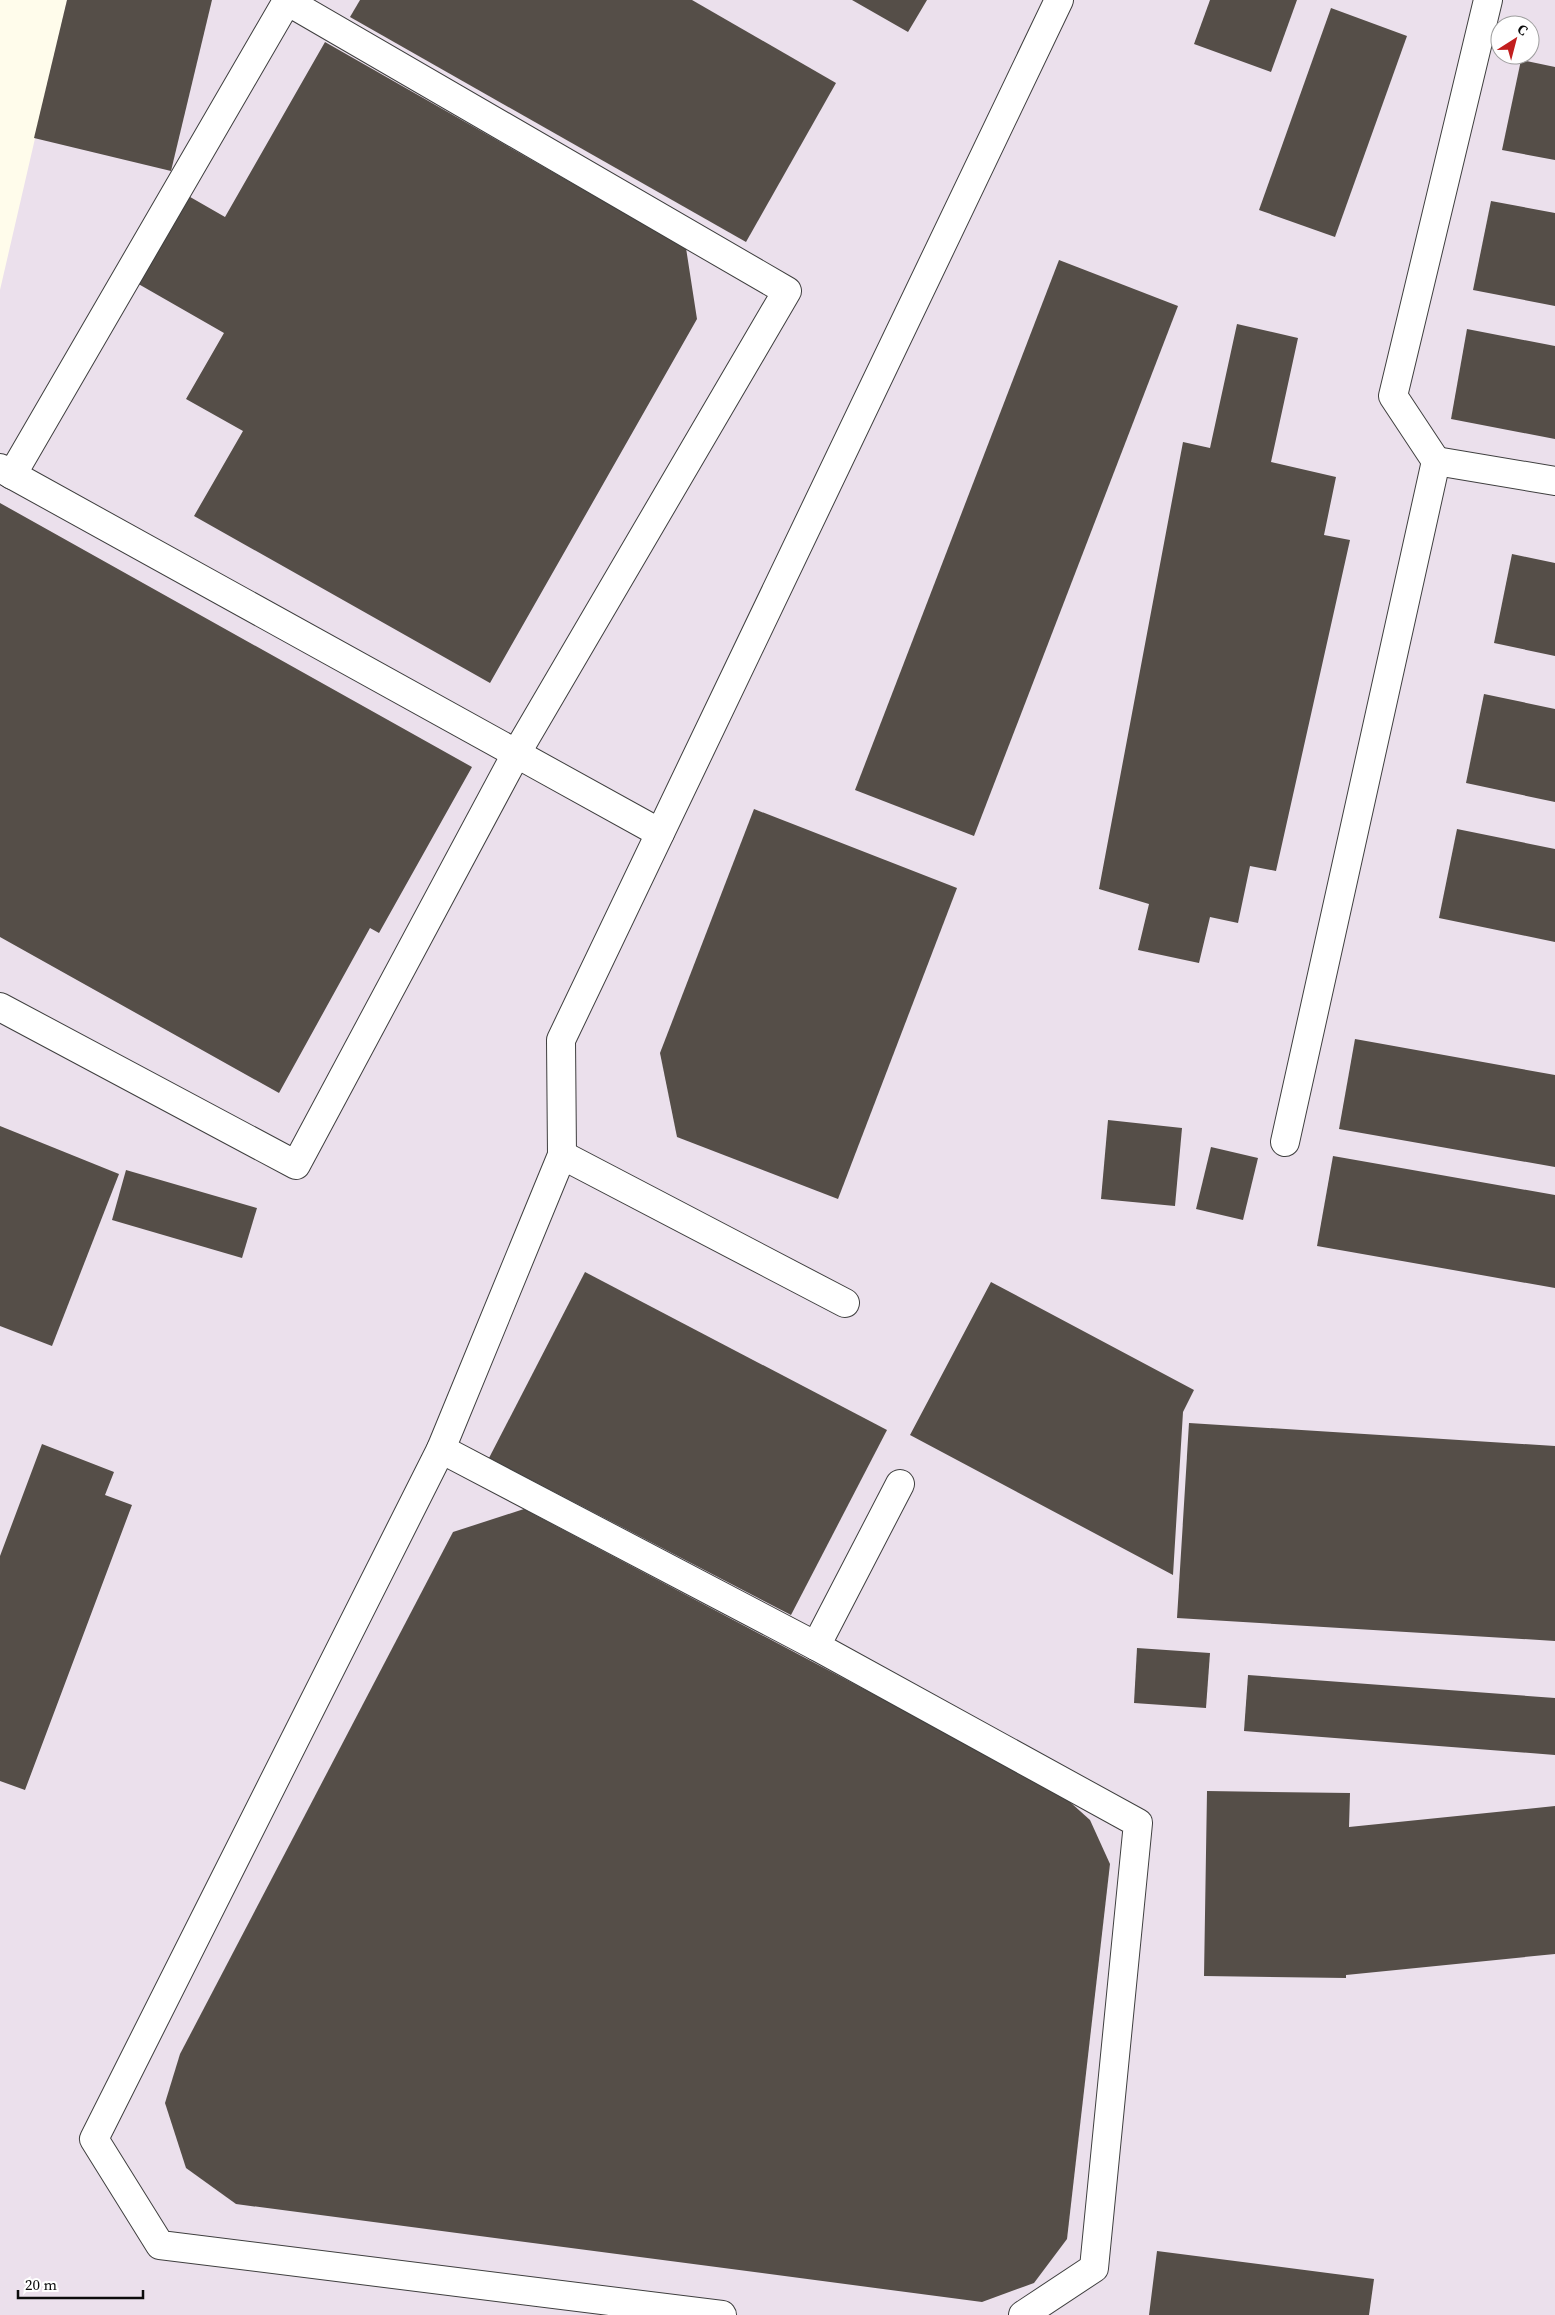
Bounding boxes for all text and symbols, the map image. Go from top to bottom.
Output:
north arrow [1490,15,1540,65]
text: С [1513,19,1532,40]
scale bar [18,2268,142,2300]
text: 20 m [25,2274,57,2295]

